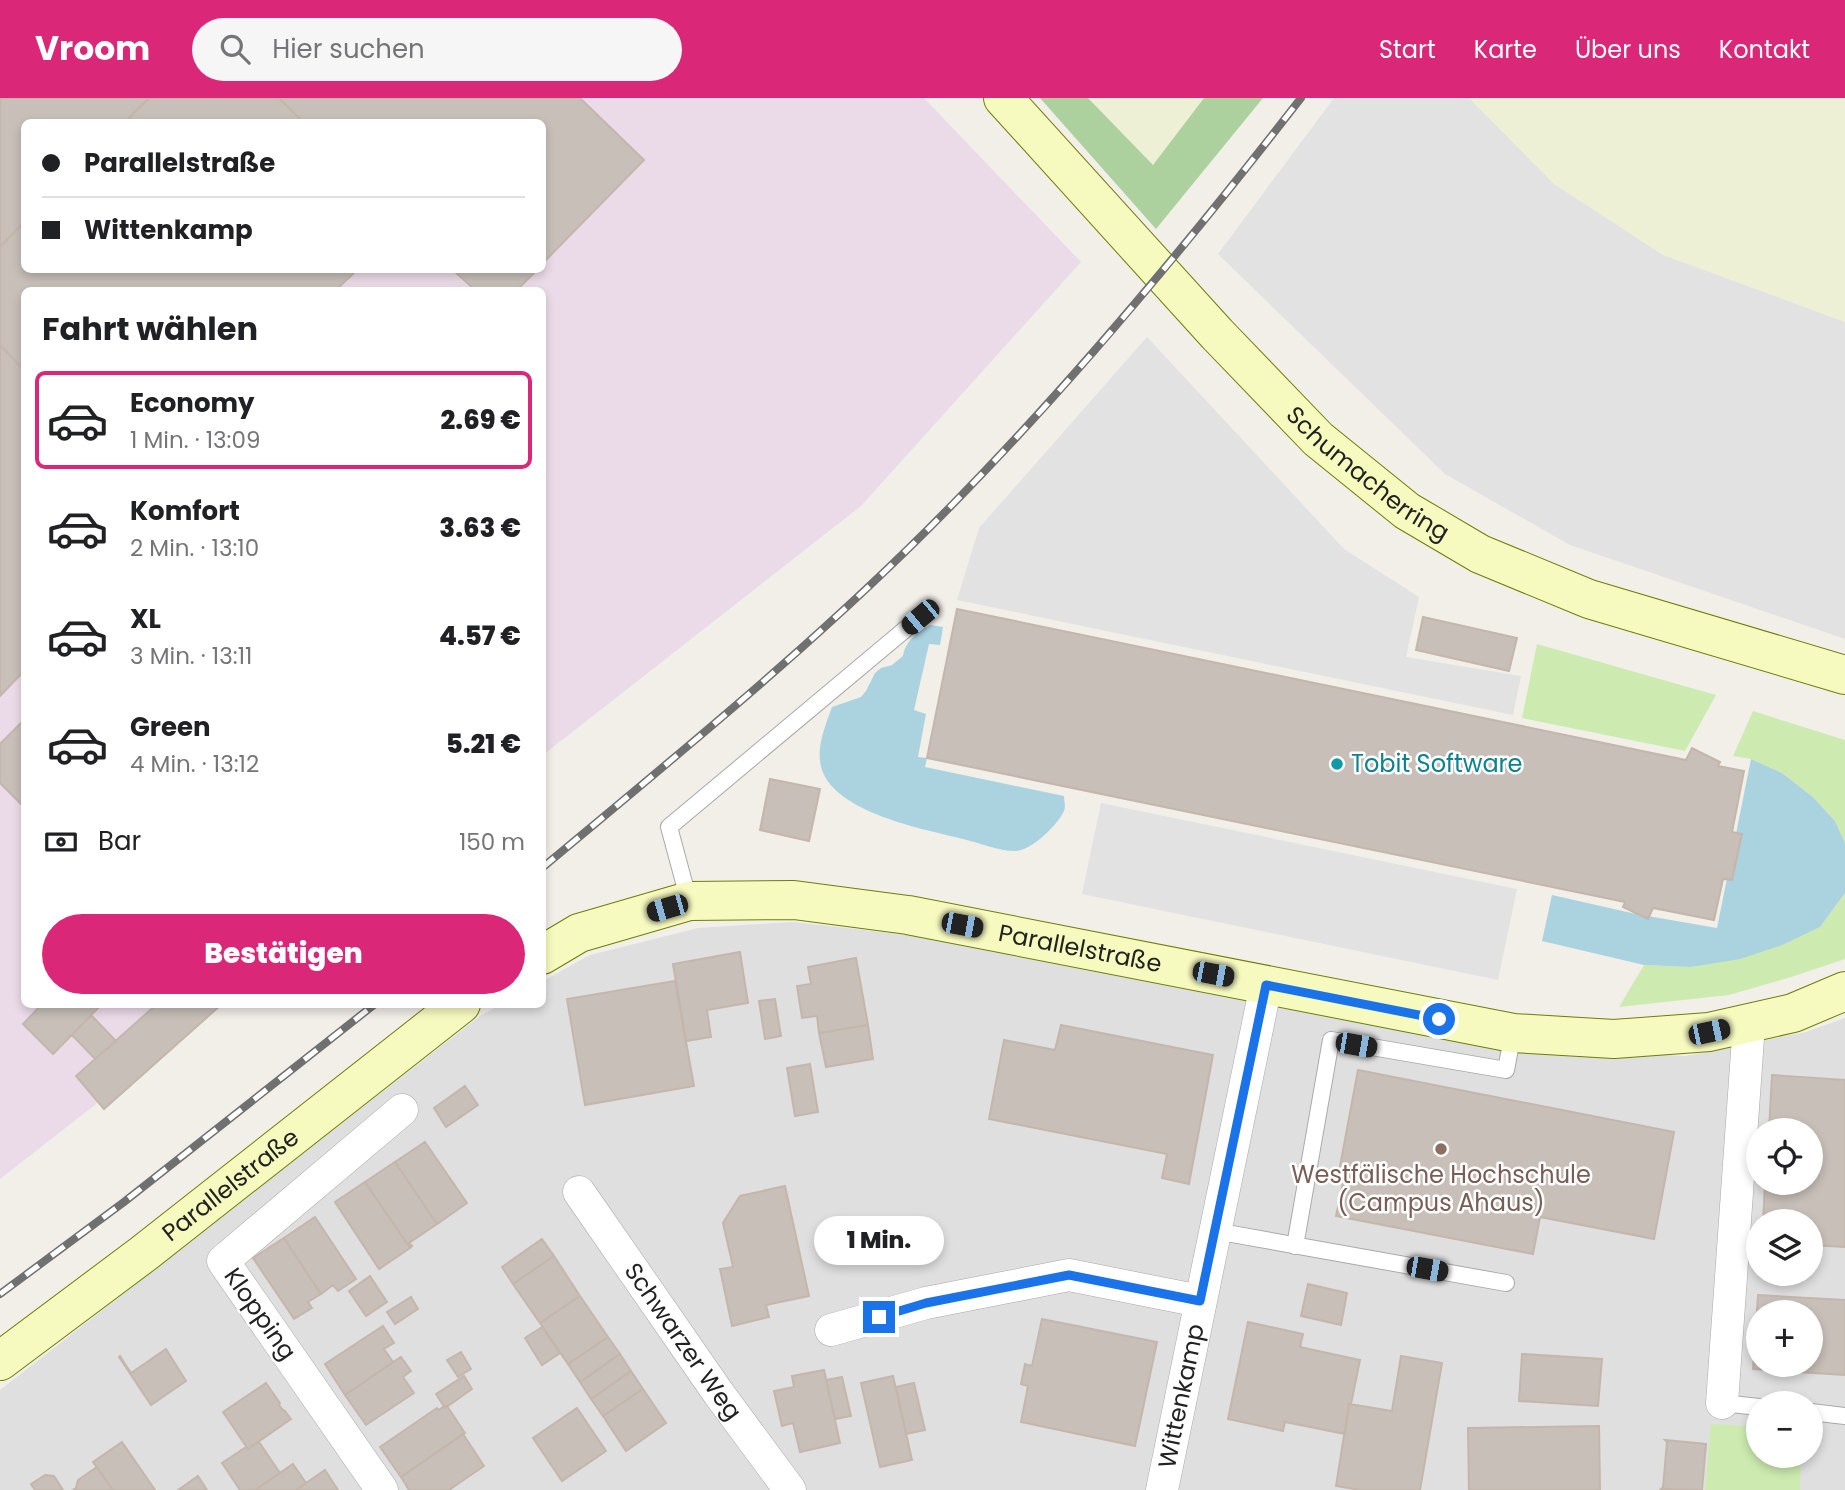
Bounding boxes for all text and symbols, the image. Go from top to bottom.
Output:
search box [192,18,682,81]
text: Vroom [35,25,150,72]
icon: search [216,30,254,68]
text: Hier suchen [272,31,425,67]
text: Start [1379,33,1436,66]
text: Karte [1474,33,1537,66]
text: Über uns [1575,33,1681,66]
text: Kontakt [1719,33,1810,66]
text: Parallelstraße [84,145,275,181]
text: Wittenkamp [84,212,253,248]
text: Fahrt wählen [42,306,258,351]
text: Economy [130,385,254,421]
icon: car [46,389,109,452]
street label: Schumacherring [1279,399,1456,548]
text: 2.69 € [441,402,521,438]
text: 1 Min. · 13:09 [130,424,260,456]
text: Komfort [130,493,240,529]
icon: car [46,497,109,560]
text: 3.63 € [439,510,521,546]
text: 2 Min. · 13:10 [130,532,259,564]
car [898,595,943,639]
text: XL [130,601,161,637]
icon: car [46,605,109,668]
text: 4.57 € [439,618,521,654]
text: 3 Min. · 13:11 [130,640,252,672]
text: Green [130,709,211,745]
icon: car [46,713,109,776]
text: 5.21 € [446,726,521,762]
place label: Tobit Software [1351,747,1522,780]
text: 4 Min. · 13:12 [130,748,259,780]
marker: Tobit Software [1329,756,1345,772]
icon: cash [42,823,80,861]
text: Bar [98,823,141,859]
text: 150 m [459,826,525,858]
car [644,892,691,924]
car [940,911,985,939]
button: Bestätigen [42,914,525,994]
street label: Parallelstraße [996,916,1165,980]
car [1191,960,1236,988]
route start [1423,1003,1455,1035]
car [1687,1017,1732,1047]
car [1334,1031,1379,1059]
map controls [1746,1118,1823,1468]
button: locate [1746,1118,1823,1195]
street label: Parallelstraße [155,1121,306,1249]
marker: Westfälische Hochschule (Campus Ahaus) [1433,1141,1449,1157]
place label: Westfälische Hochschule (Campus Ahaus) [1291,1158,1591,1219]
button: layers [1746,1209,1823,1286]
callout: 1 Min. [814,1216,944,1264]
text: 1 Min. [847,1224,911,1256]
car [1405,1255,1450,1283]
street label: Schwarzer Weg [617,1256,750,1426]
street label: Klopping [217,1261,304,1366]
button: + [1746,1300,1823,1377]
route end [863,1301,895,1333]
street label: Wittenkamp [1150,1321,1212,1471]
button: − [1746,1391,1823,1468]

